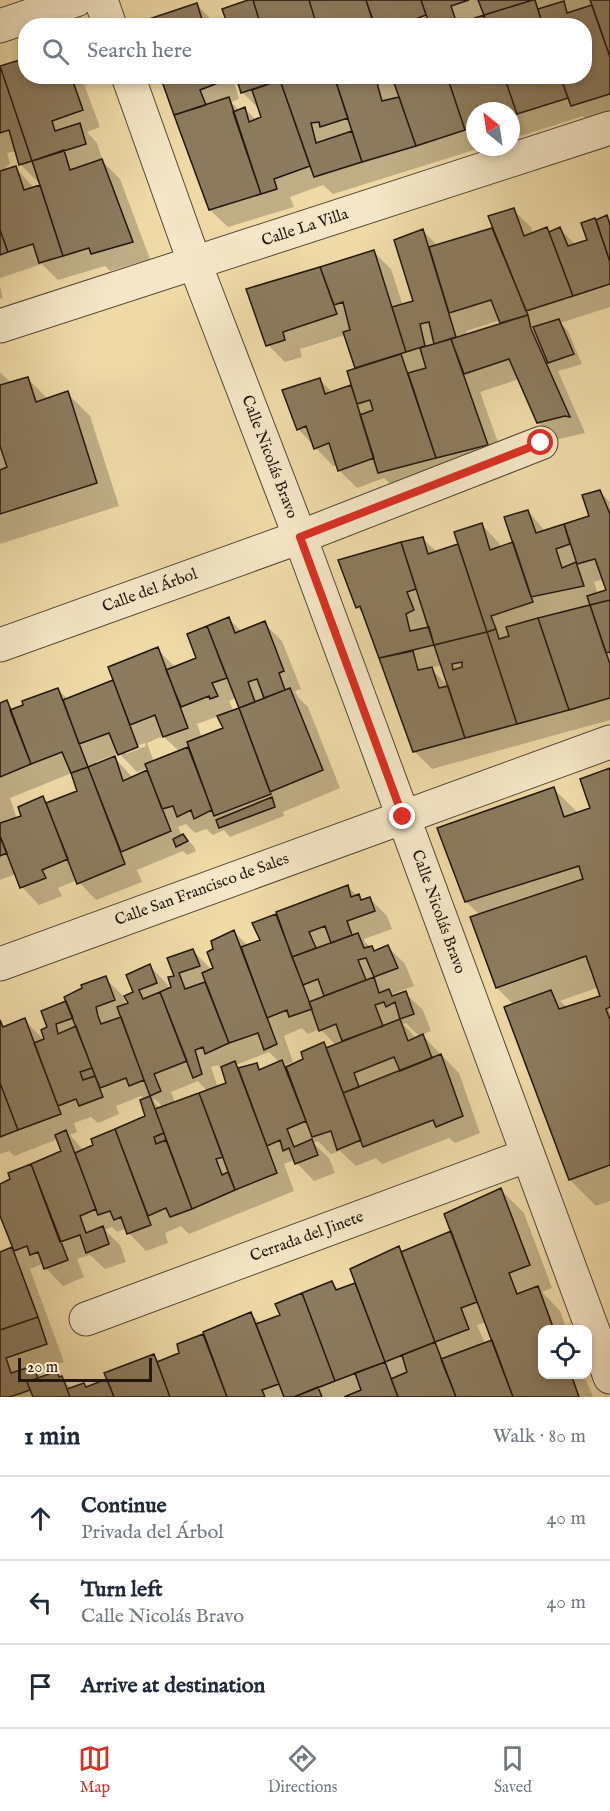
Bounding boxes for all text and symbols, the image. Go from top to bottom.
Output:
search box [18,18,592,84]
icon: search [39,35,72,68]
text: Search here [87,37,192,65]
north arrow [466,102,520,156]
street label: Calle La Villa [259,205,351,251]
street label: Calle Nicolás Bravo [236,393,302,522]
route start [527,429,553,455]
street label: Calle del Árbol [99,562,201,617]
route end [389,803,415,829]
street label: Calle Nicolás Bravo [406,847,470,977]
street label: Calle San Francisco de Sales [112,849,292,931]
street label: Cerrada del Jinete [247,1207,367,1267]
map controls [538,1325,592,1379]
button: locate [538,1325,592,1379]
scale bar [18,1355,152,1382]
text: 20 m [27,1358,58,1378]
text: 1 min [24,1420,80,1453]
text: Walk · 80 m [493,1424,586,1449]
text: Continue [81,1492,167,1520]
icon: ahead [24,1502,57,1535]
text: 40 m [547,1506,586,1531]
text: Privada del Árbol [81,1520,224,1545]
text: Turn left [81,1576,163,1604]
icon: left [24,1586,57,1619]
text: 40 m [547,1590,586,1615]
text: Calle Nicolás Bravo [81,1604,244,1629]
icon: arrive [24,1670,57,1703]
text: Arrive at destination [81,1672,265,1700]
tab: Map [78,1742,111,1798]
tab: Directions [268,1742,337,1798]
tab: Saved [494,1742,532,1798]

